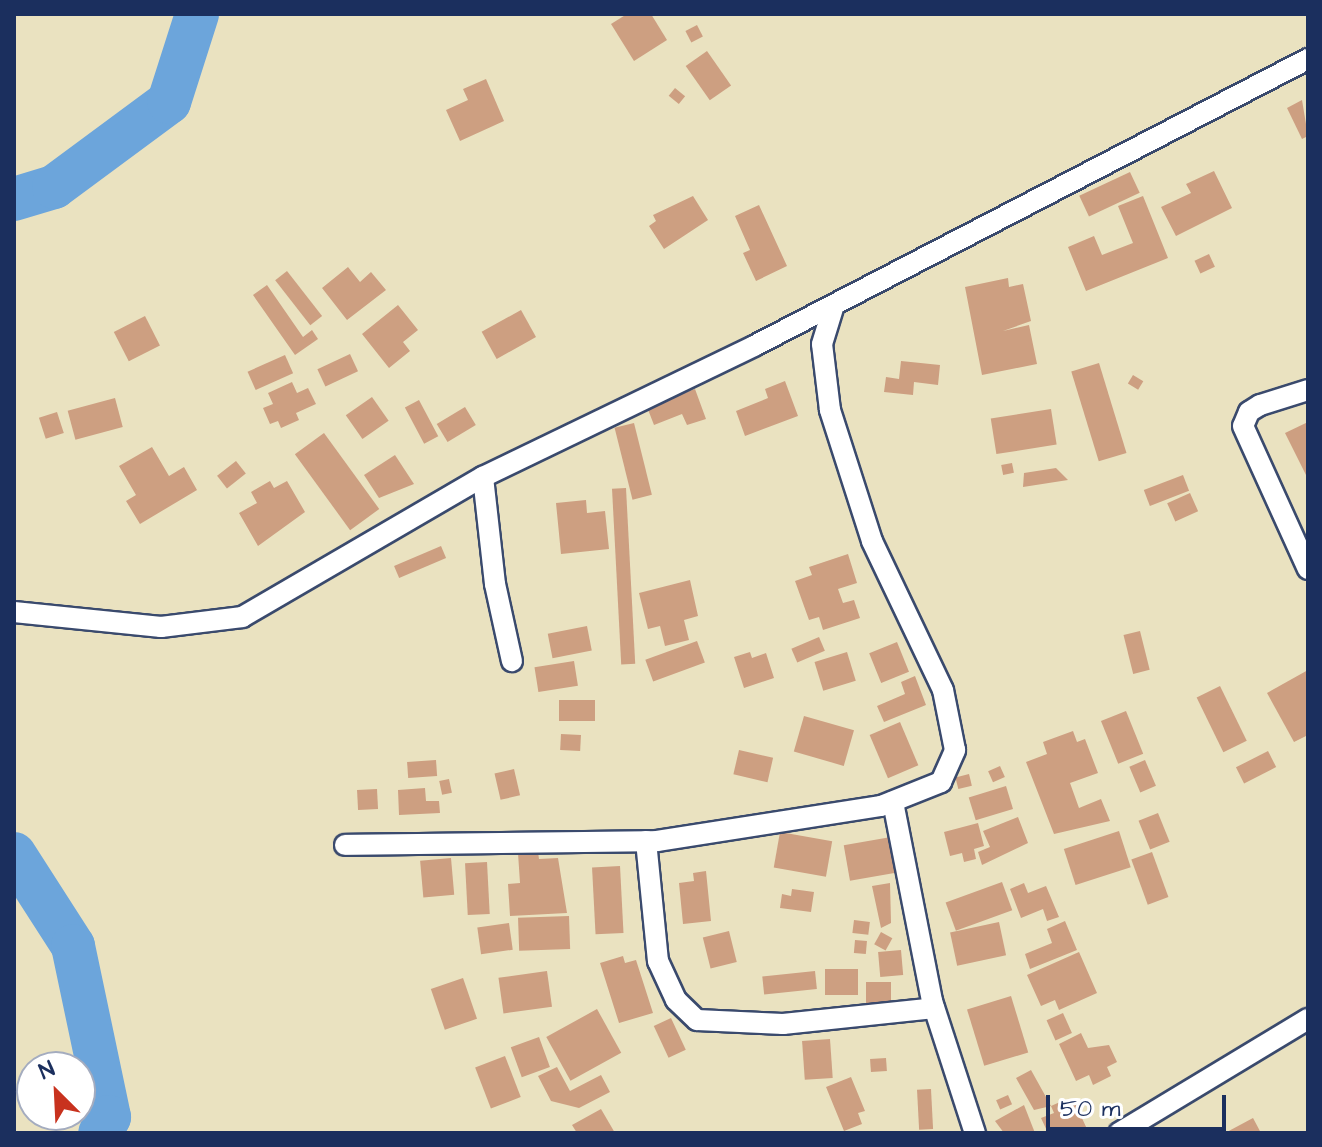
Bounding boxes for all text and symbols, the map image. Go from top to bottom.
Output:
north arrow [16,1051,96,1131]
text: N [34,1053,59,1087]
scale bar [1050,1079,1230,1129]
text: 50 m [1060,1092,1120,1126]

